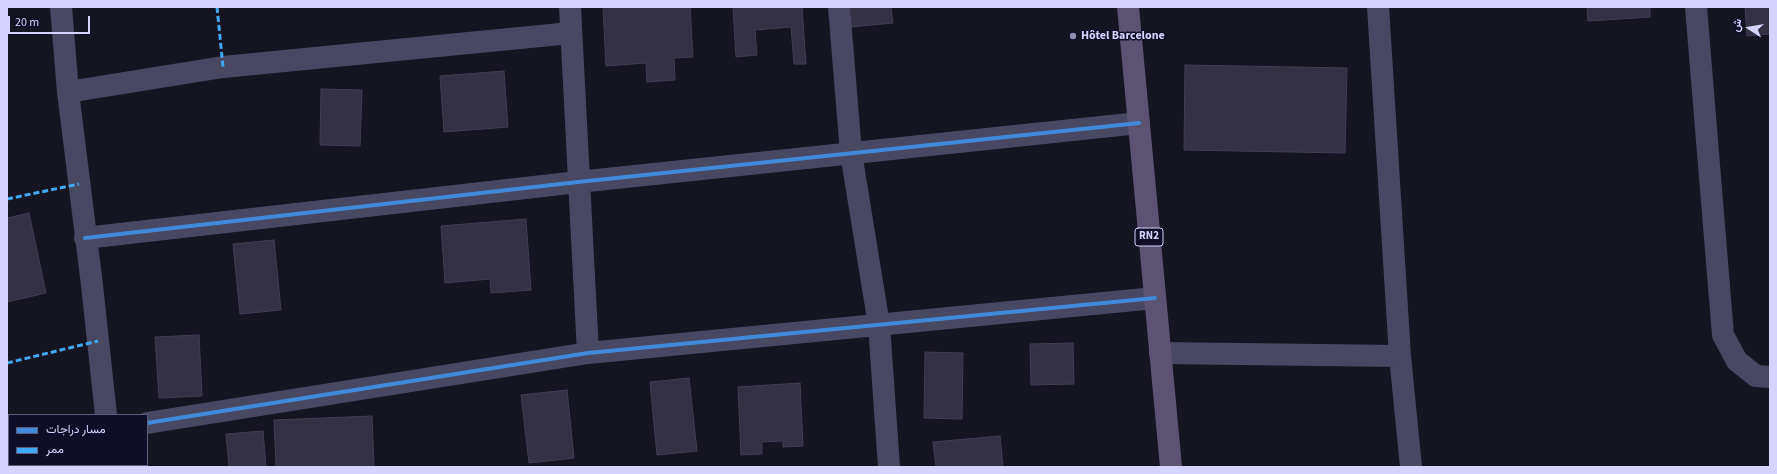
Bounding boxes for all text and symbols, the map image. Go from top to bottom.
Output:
scale bar [10,8,92,34]
north arrow [1729,8,1769,48]
text: 20 m [15,14,39,31]
text: ش [1728,17,1745,33]
place label: Hôtel Barcelone [1081,29,1165,43]
marker: Hôtel Barcelone [1068,31,1078,41]
road number: RN2 [1135,228,1163,246]
legend [8,414,148,466]
text: مسار دراجات [46,421,106,438]
text: ممر [46,441,64,458]

